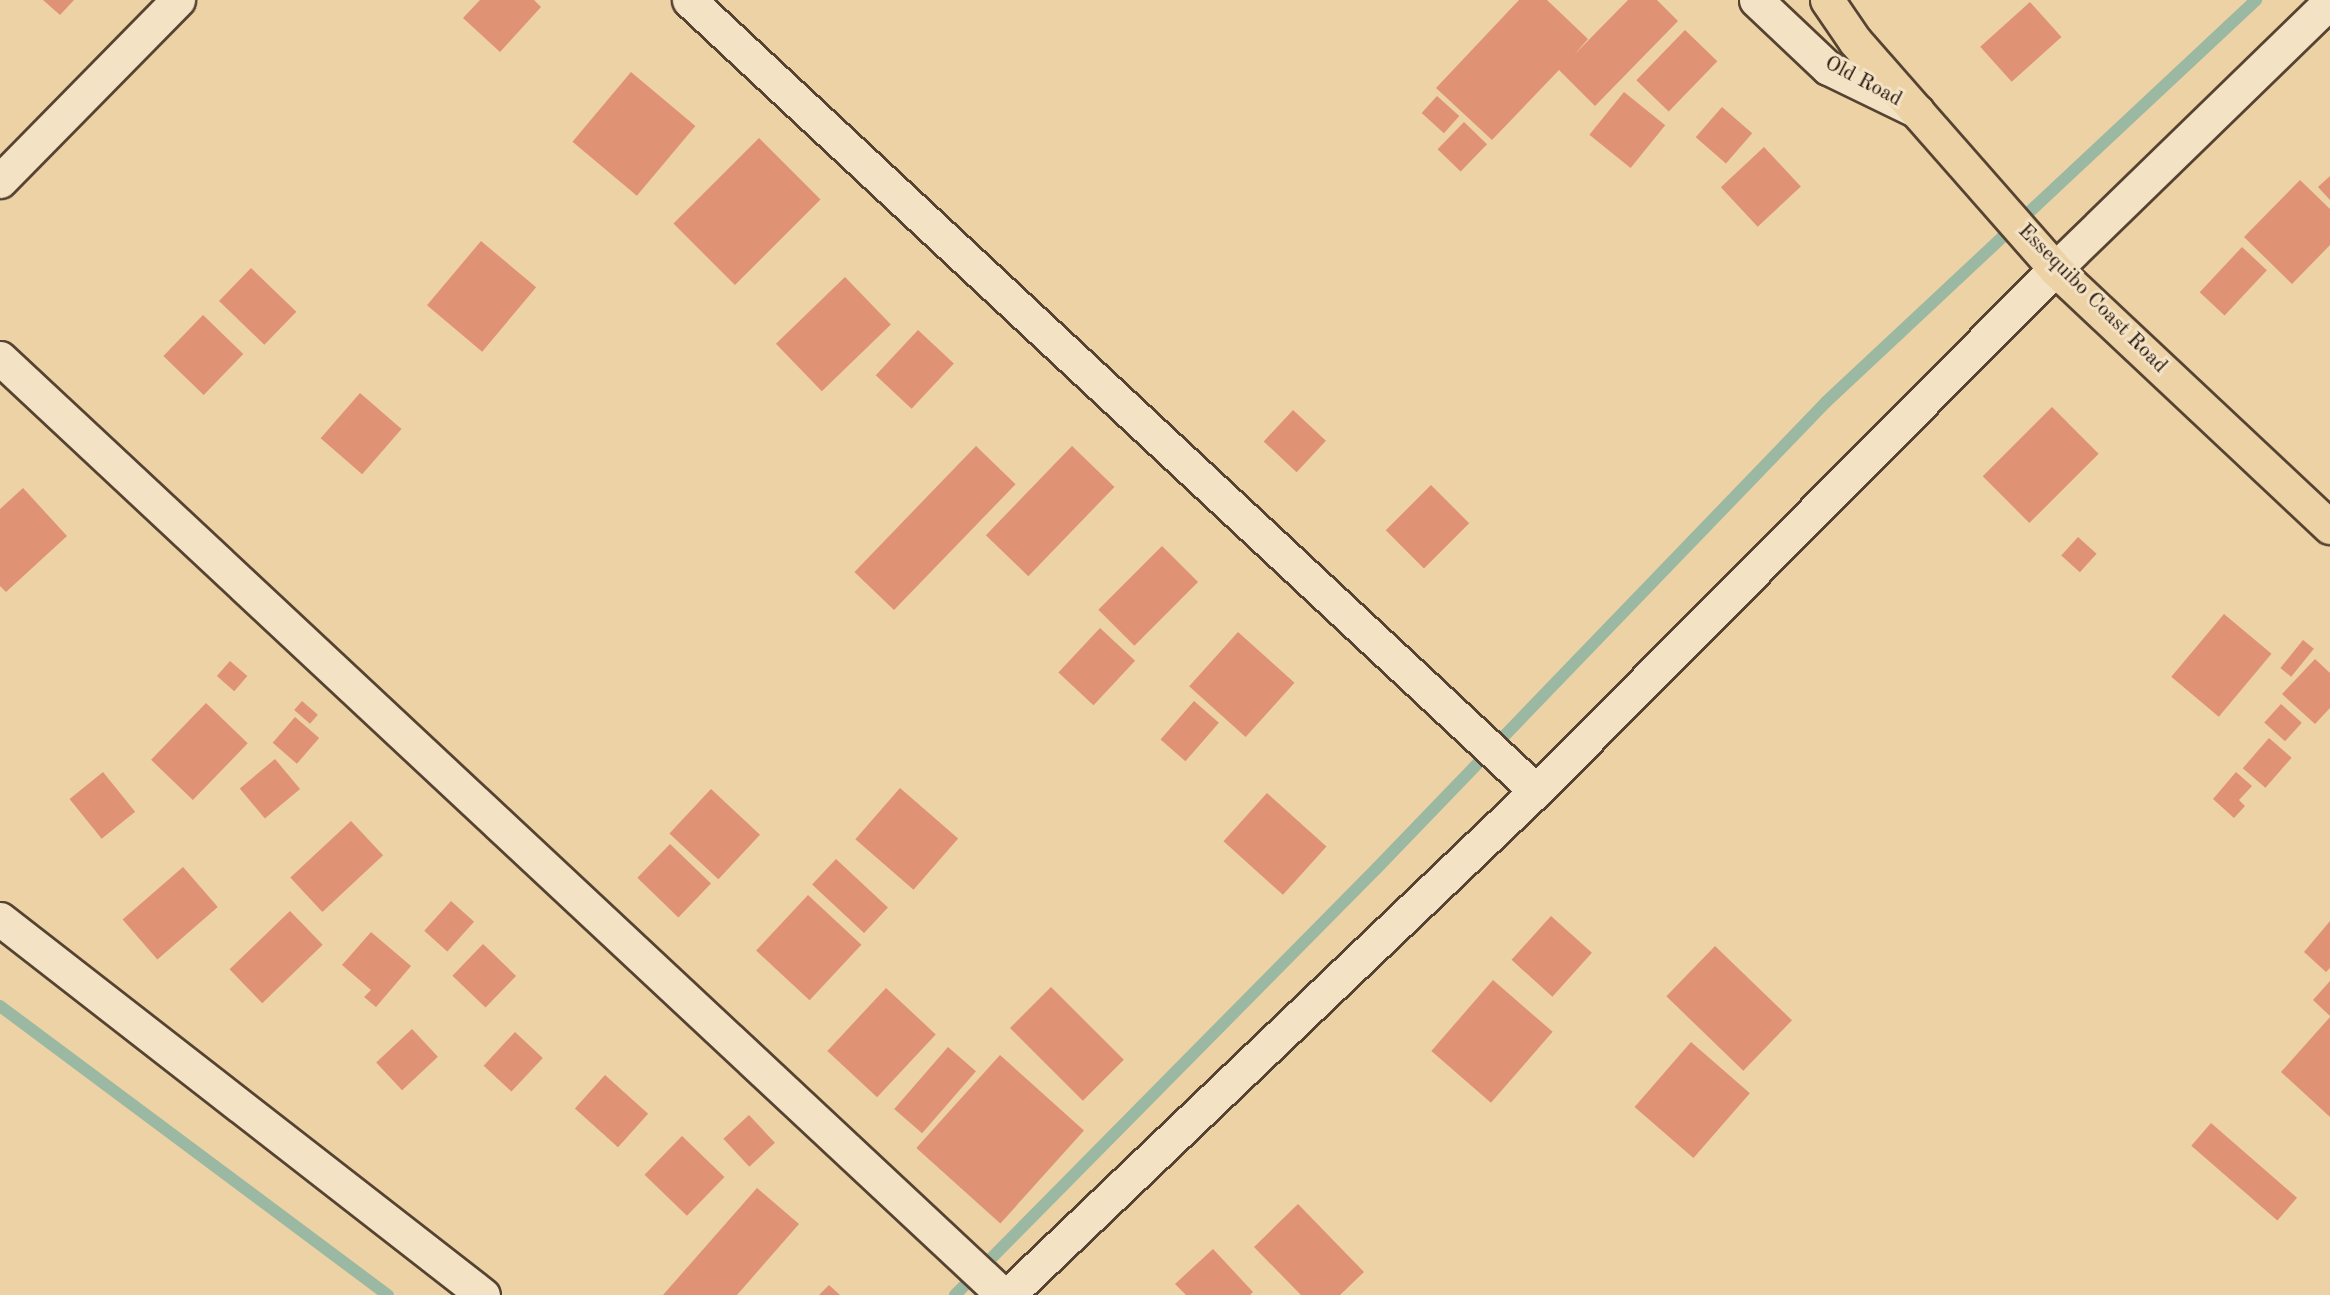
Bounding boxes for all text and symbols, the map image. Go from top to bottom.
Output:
street label: Old Road [1820,51,1906,113]
street label: Essequibo Coast Road [2012,219,2172,379]

